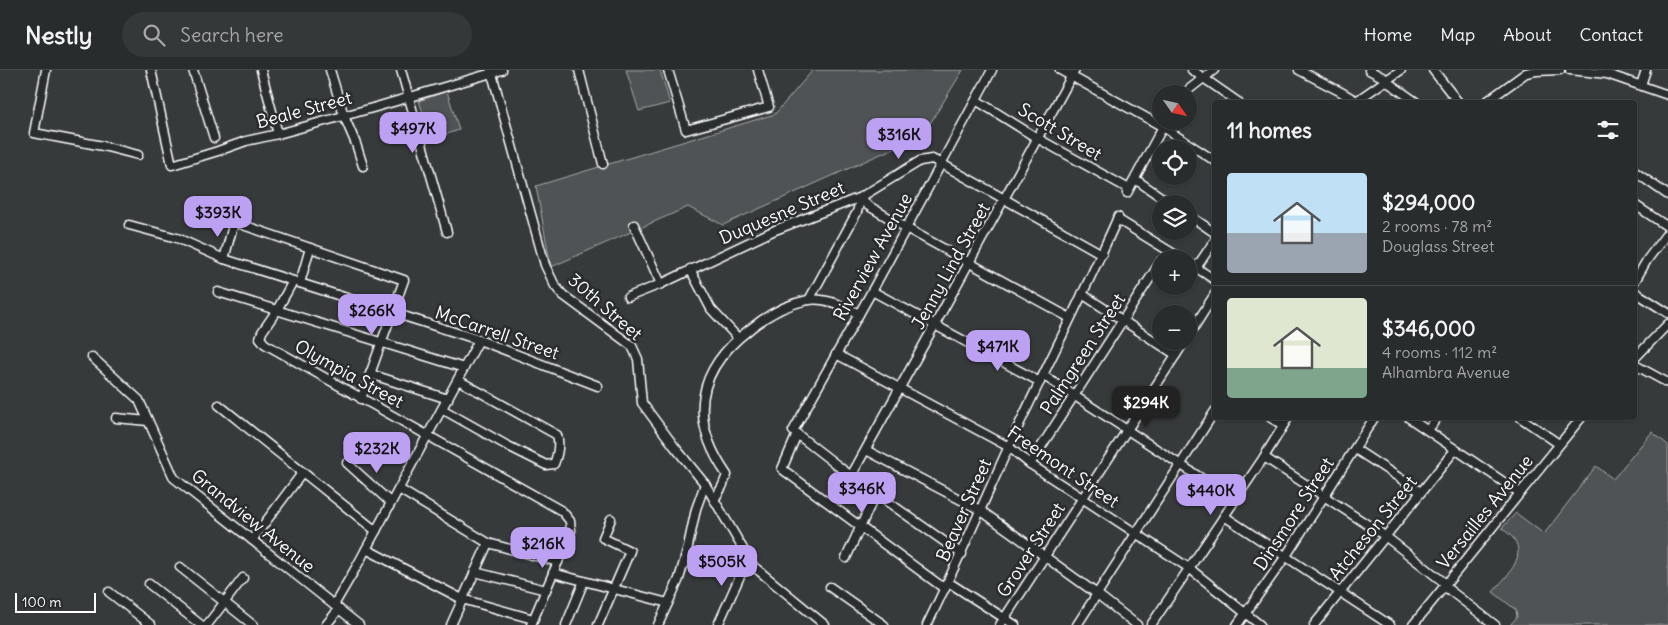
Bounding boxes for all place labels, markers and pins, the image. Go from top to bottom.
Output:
pin: $497K [378,112,448,154]
pin: $316K [864,118,934,160]
pin: $393K [183,196,253,238]
pin: $266K [337,294,407,336]
pin: $471K [963,330,1033,372]
pin: $294K [1111,386,1181,428]
pin: $232K [342,432,412,474]
pin: $346K [827,472,897,514]
pin: $440K [1176,474,1246,516]
pin: $216K [508,526,578,569]
pin: $505K [687,544,757,587]

